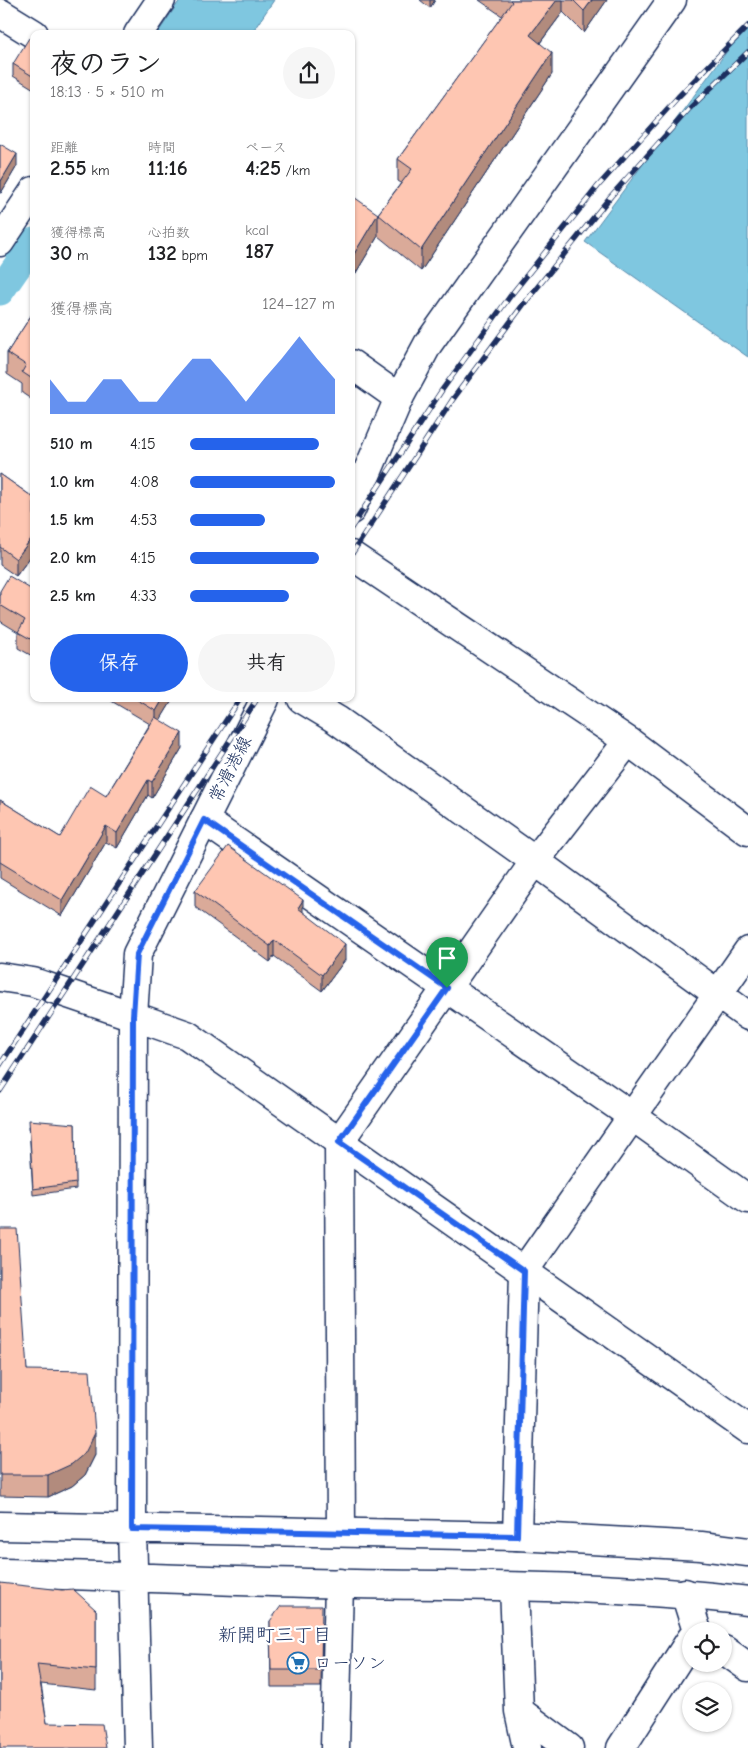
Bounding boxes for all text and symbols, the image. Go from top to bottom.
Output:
button: share [283,47,335,99]
text: 夜のラン [50,48,162,80]
text: 18:13 · 5 × 510 m [50,83,164,101]
text: 距離 [50,139,78,156]
text: 時間 [148,139,176,156]
text: ペース [245,139,287,156]
text: 2.55 [50,156,87,180]
text: 11:16 [148,156,188,180]
text: 4:25 [245,156,281,180]
text: km [87,162,110,179]
text: /km [281,162,310,179]
text: kcal [245,222,269,239]
text: 獲得標高 [50,224,106,241]
text: 心拍数 [148,224,190,241]
text: 187 [245,239,274,263]
text: 30 [50,241,72,265]
text: 132 [148,241,177,265]
text: m [72,247,89,264]
text: bpm [177,247,208,264]
text: 124–127 m [262,295,335,313]
text: 獲得標高 [50,300,114,318]
text: 510 m [50,435,92,453]
text: 4:15 [130,435,156,453]
text: 1.0 km [50,473,95,491]
text: 4:08 [130,473,159,491]
text: 1.5 km [50,511,94,529]
text: 4:53 [130,511,157,529]
text: 2.0 km [50,549,96,567]
text: 4:15 [130,549,156,567]
text: 2.5 km [50,587,96,605]
text: 4:33 [130,587,157,605]
button: 保存 [50,634,188,692]
button: 共有 [198,634,335,692]
street label: 常滑港線 [205,732,256,806]
pin [426,937,468,988]
icon: arrive [433,944,461,972]
map controls [682,1622,732,1732]
button: locate [682,1622,732,1672]
district label: 新開町三丁目 [218,1624,332,1646]
supermarket icon: ローソン [286,1651,310,1675]
place label: ローソン [314,1653,386,1674]
button: layers [682,1682,732,1732]

